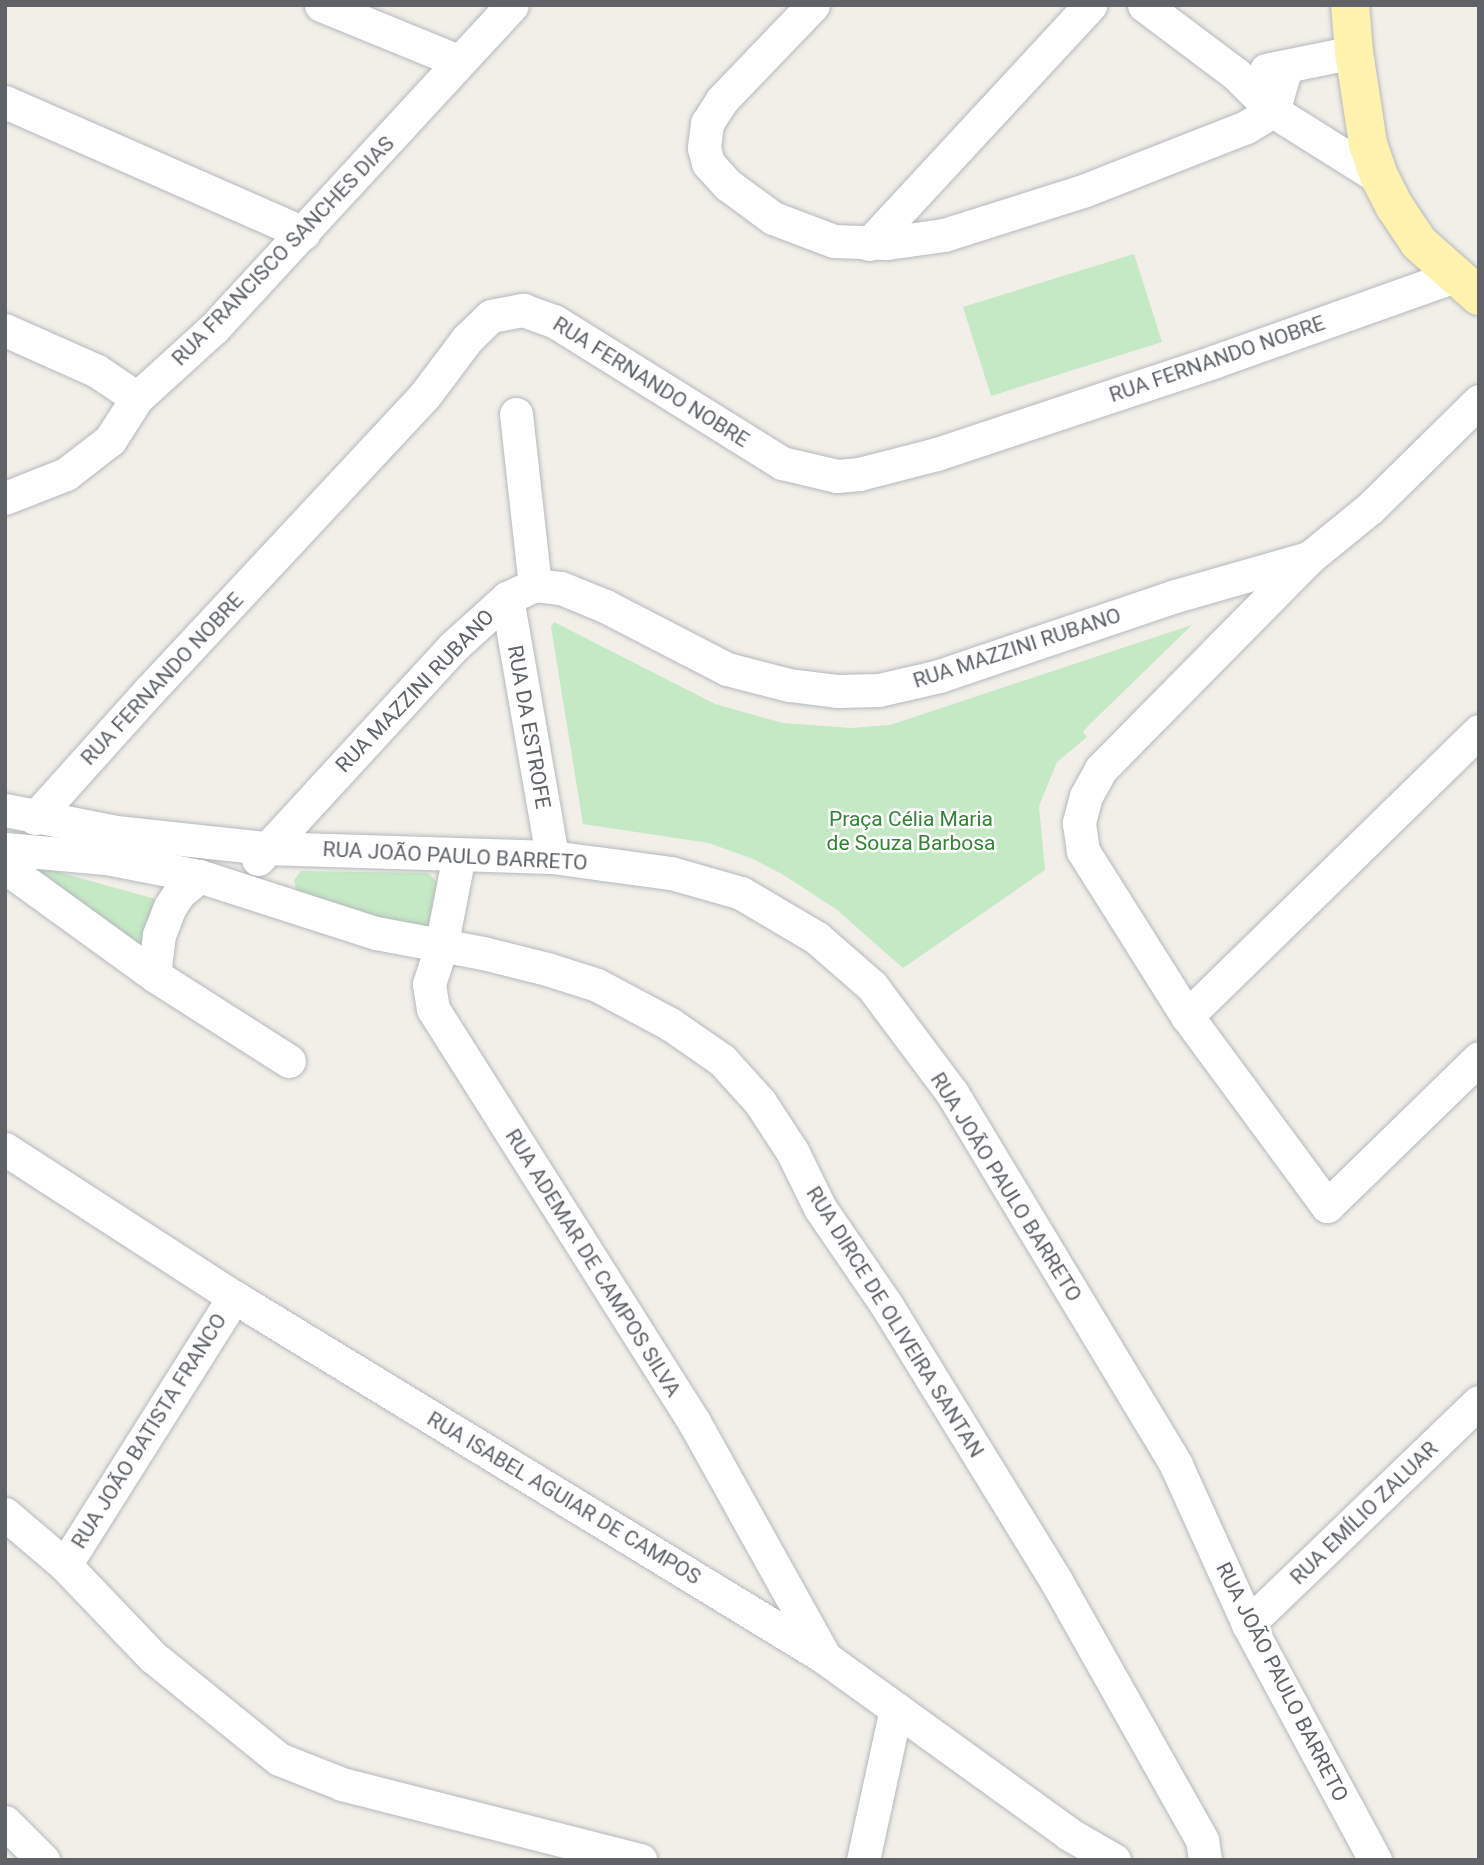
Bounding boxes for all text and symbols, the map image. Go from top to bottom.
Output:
street label: RUA FRANCISCO SANCHES DIAS [167,131,399,371]
street label: RUA FERNANDO NOBRE [1106,310,1328,408]
street label: RUA FERNANDO NOBRE [548,311,754,453]
street label: RUA FERNANDO NOBRE [76,588,248,770]
street label: RUA MAZZINI RUBANO [910,602,1124,694]
street label: RUA MAZZINI RUBANO [331,604,499,778]
street label: RUA DA ESTROFE [502,643,556,811]
park label: Praça Célia Maria de Souza Barbosa [827,806,995,856]
street label: RUA JOÃO PAULO BARRETO [322,836,588,876]
street label: RUA JOÃO PAULO BARRETO [925,1068,1087,1306]
street label: RUA ADEMAR DE CAMPOS SILVA [500,1124,686,1402]
street label: RUA DIRCE DE OLIVEIRA SANTAN [801,1182,989,1462]
street label: RUA JOÃO BATISTA FRANCO [66,1309,232,1553]
street label: RUA ISABEL AGUIAR DE CAMPOS [423,1406,705,1590]
street label: RUA EMÍLIO ZALUAR [1285,1436,1443,1590]
street label: RUA JOÃO PAULO BARRETO [1211,1558,1353,1806]

